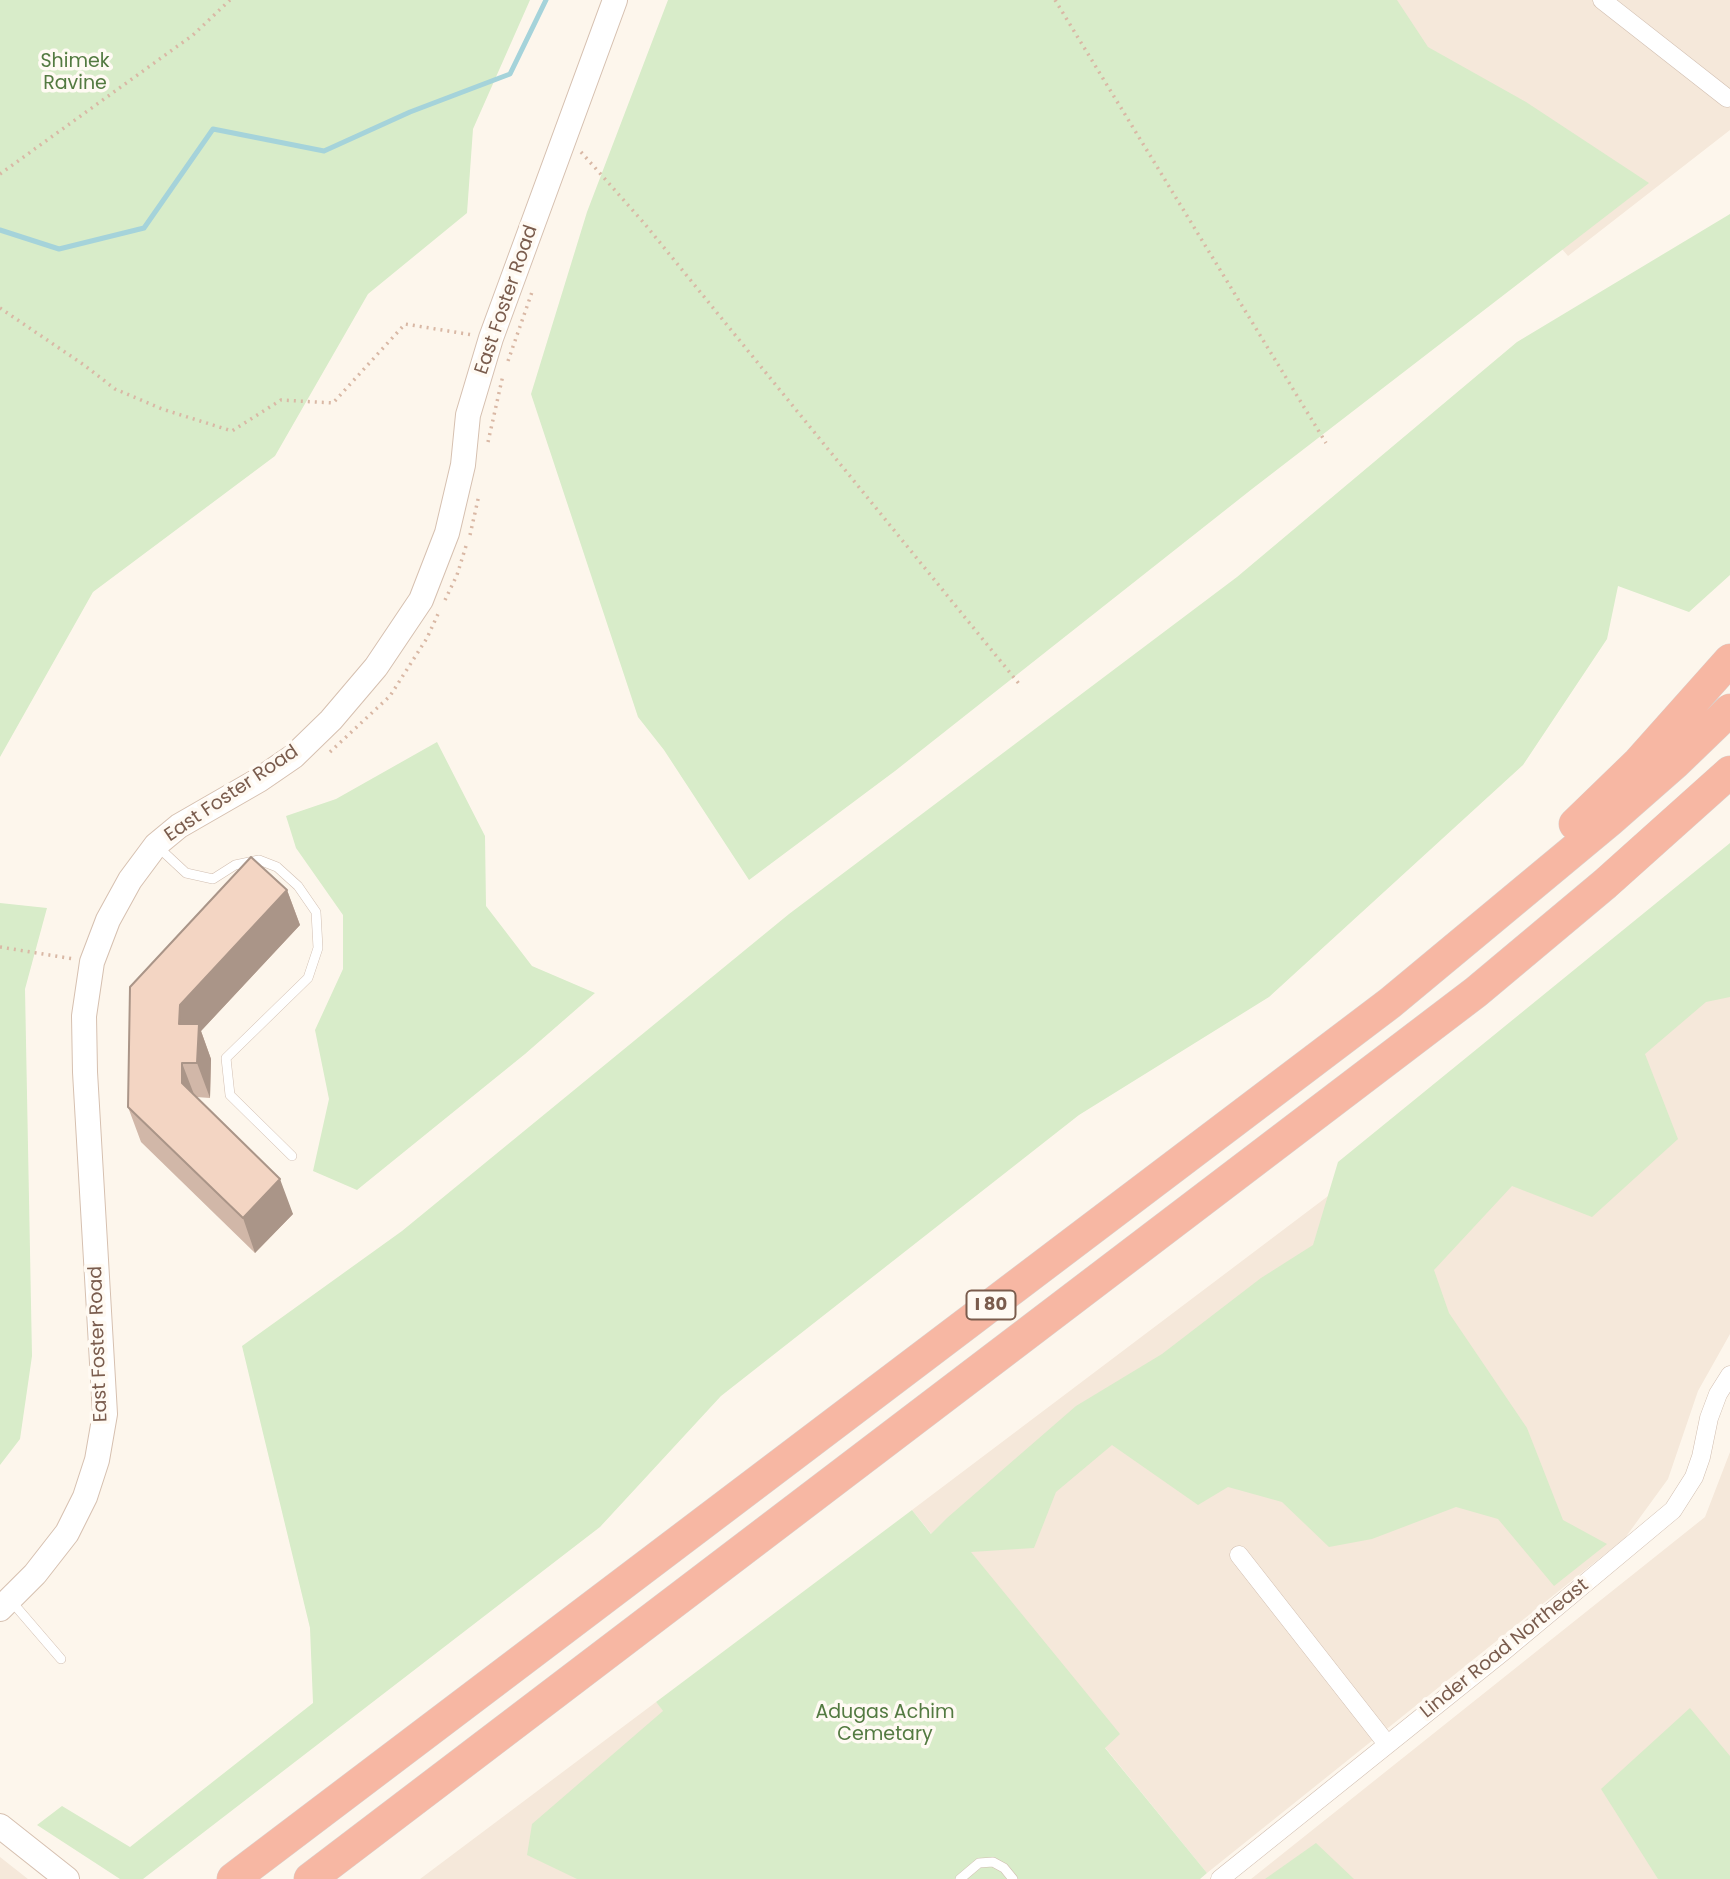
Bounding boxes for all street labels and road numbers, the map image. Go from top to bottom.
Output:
street label: East Foster Road [471,222,543,378]
street label: East Foster Road [161,741,303,847]
street label: East Foster Road [85,1265,113,1423]
road number: I 80 [967,1290,1016,1320]
street label: Linder Road Northeast [1416,1574,1594,1724]

